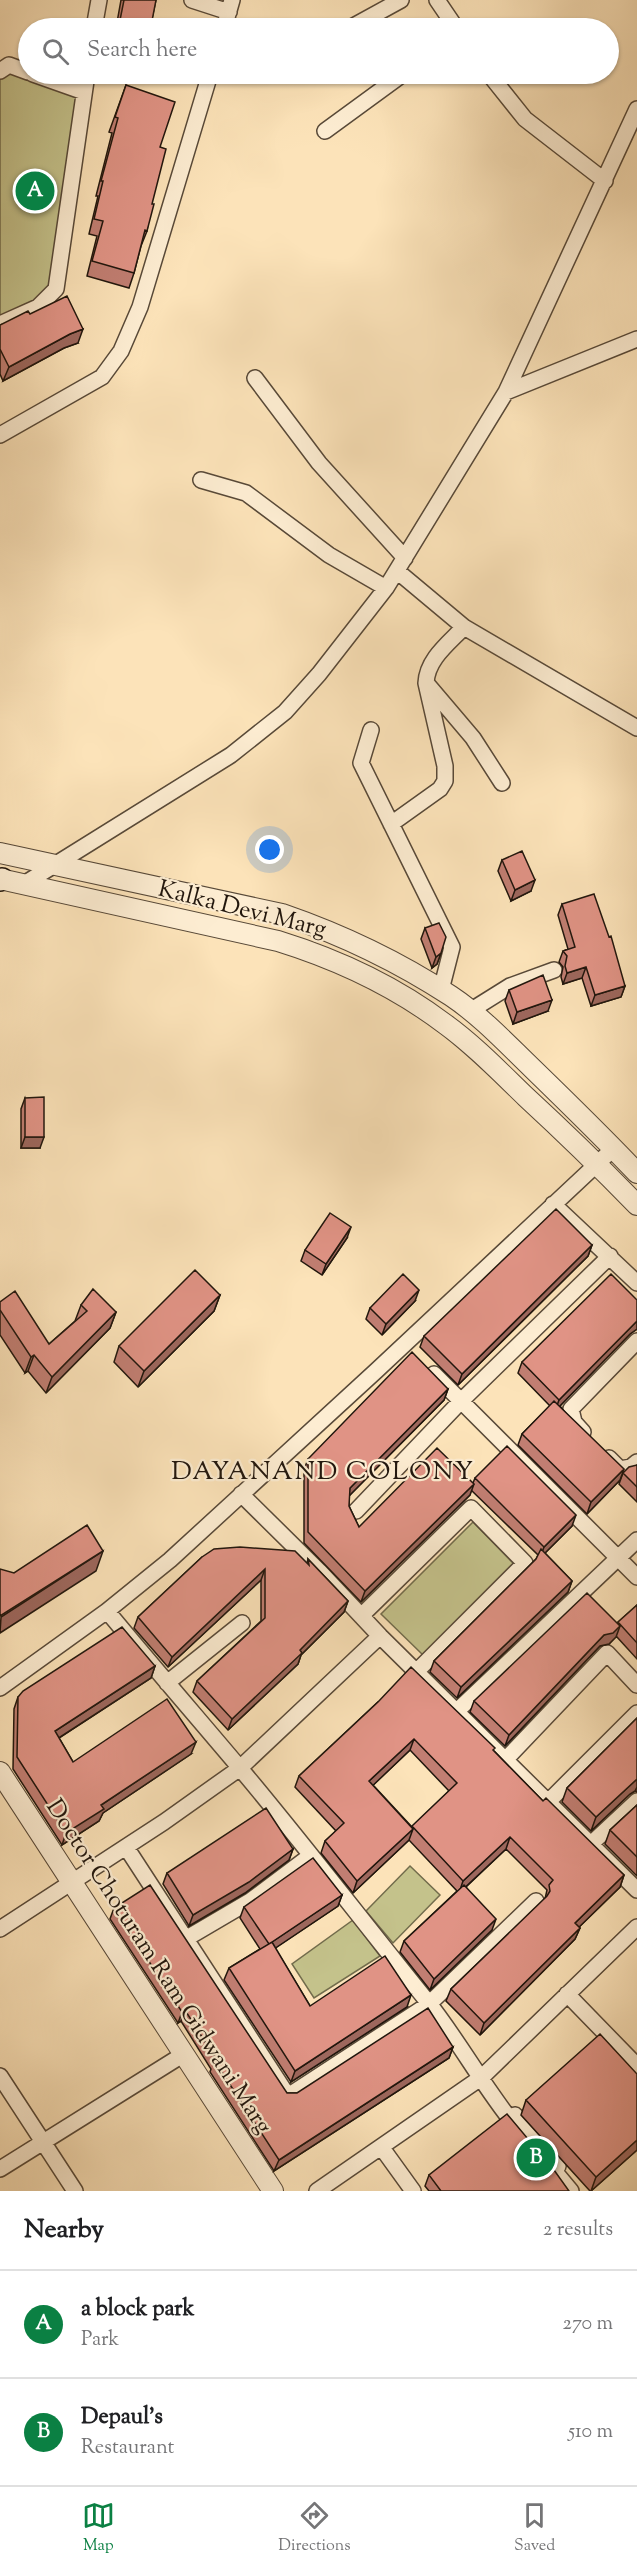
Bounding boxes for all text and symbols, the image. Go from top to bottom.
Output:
search box [18,18,619,84]
icon: search [39,35,72,68]
text: Search here [87,35,197,67]
pin: A [15,168,54,213]
your location [255,835,284,864]
street label: Kalka Devi Marg [154,873,330,947]
district label: DAYANAND COLONY [171,1454,475,1491]
street label: Doctor Choturam Ram Gidwani Marg [37,1793,279,2141]
pin: B [516,2136,556,2180]
text: Nearby [24,2212,104,2249]
text: 2 results [543,2216,613,2245]
text: a block park [81,2294,194,2326]
text: A [35,2310,52,2339]
text: 270 m [563,2310,613,2339]
text: Park [81,2326,119,2355]
text: Depaul's [81,2402,163,2434]
text: B [37,2418,50,2447]
text: 510 m [568,2418,613,2447]
text: Restaurant [81,2434,174,2463]
tab: Map [82,2499,115,2558]
tab: Directions [278,2499,351,2558]
tab: Saved [514,2499,555,2558]

